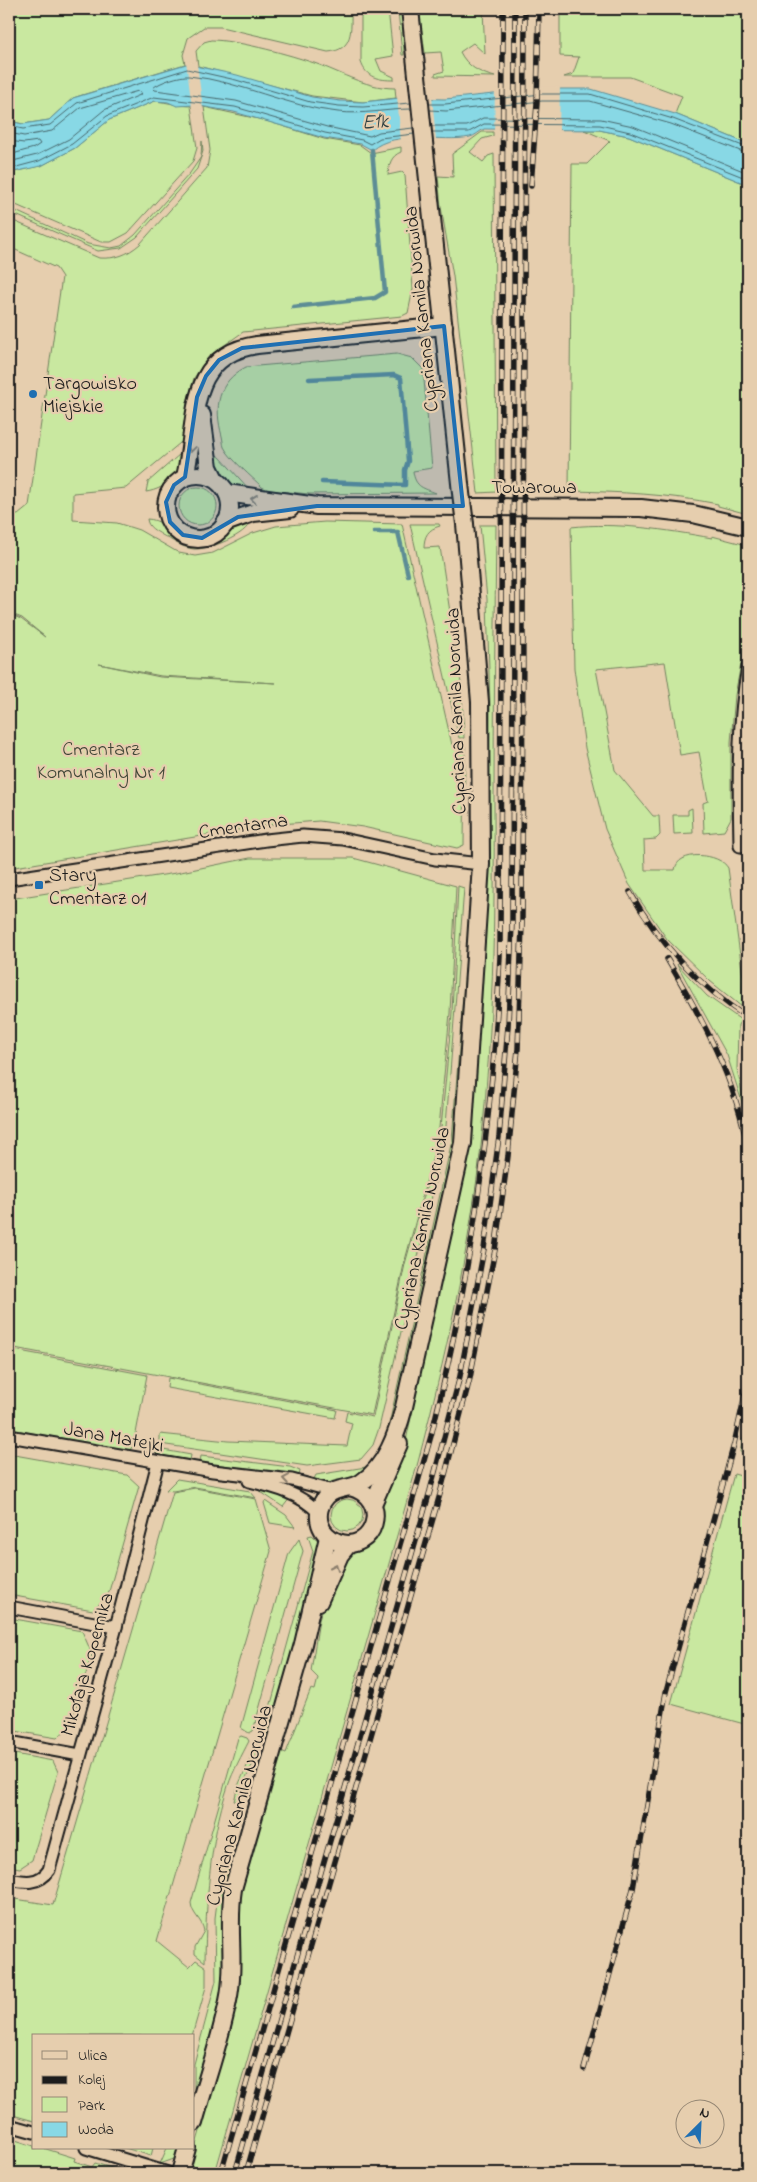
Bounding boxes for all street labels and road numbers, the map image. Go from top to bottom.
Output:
street label: Cypriana Kamila Norwida [397,204,448,413]
street label: Towarowa [491,474,577,503]
street label: Cypriana Kamila Norwida [439,607,476,815]
street label: Cmentarna [197,807,290,848]
street label: Cypriana Kamila Norwida [388,1124,459,1333]
street label: Jana Matejki [61,1415,166,1462]
street label: Mikołaja Kopernika [54,1589,123,1740]
street label: Cypriana Kamila Norwida [200,1702,281,1909]

